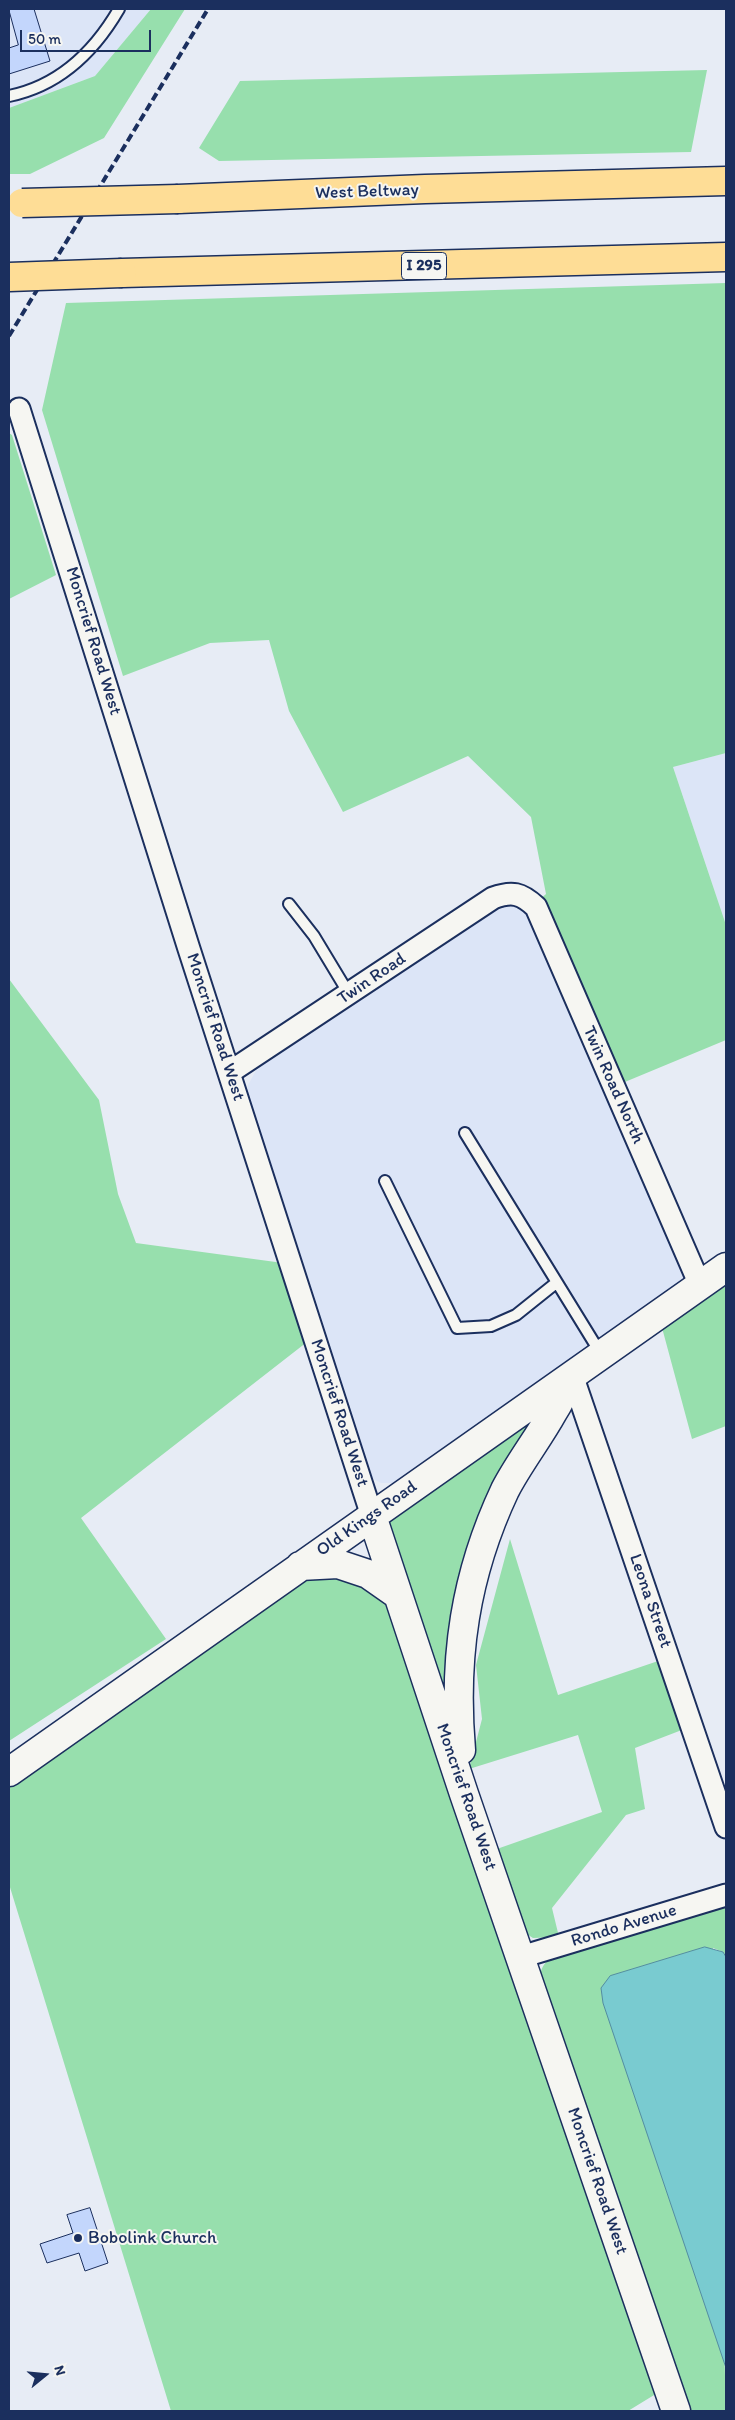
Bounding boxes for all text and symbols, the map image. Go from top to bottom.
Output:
scale bar [22,20,154,52]
text: 50 m [28,30,61,48]
street label: West Beltway [315,179,419,205]
road number: I 295 [402,252,446,280]
street label: Moncrief Road West [60,564,126,718]
street label: Twin Road [334,948,410,1010]
street label: Moncrief Road West [181,950,249,1104]
street label: Twin Road North [577,1023,649,1147]
street label: Moncrief Road West [305,1336,373,1490]
street label: Old Kings Road [312,1476,422,1562]
street label: Leona Street [624,1551,676,1651]
street label: Moncrief Road West [431,1721,501,1873]
street label: Rondo Avenue [569,1900,679,1952]
street label: Moncrief Road West [562,2105,632,2257]
place label: Bobolink Church [88,2227,217,2249]
marker: Bobolink Church [72,2232,84,2244]
north arrow [20,2350,70,2400]
text: N [50,2363,69,2377]

